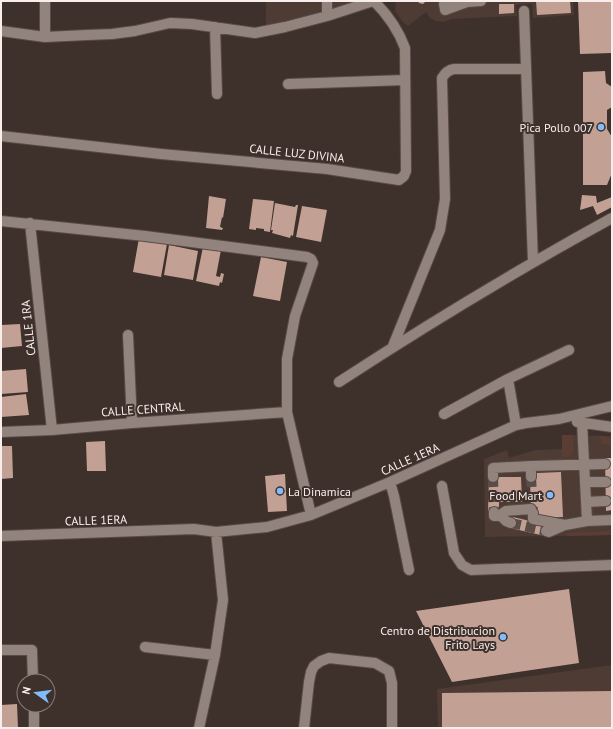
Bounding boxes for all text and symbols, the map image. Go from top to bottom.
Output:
place label: Pica Pollo 007 [520,120,593,135]
marker: Pica Pollo 007 [596,122,606,132]
street label: CALLE LUZ DIVINA [249,141,345,165]
street label: CALLE 1RA [18,299,38,357]
street label: CALLE CENTRAL [101,399,185,419]
street label: CALLE 1ERA [378,439,442,479]
place label: La Dinamica [288,484,351,499]
marker: La Dinamica [275,486,285,496]
place label: Food Mart [489,488,542,503]
marker: Food Mart [545,490,555,500]
street label: CALLE 1ERA [65,511,127,529]
place label: Centro de Distribucion Frito Lays [380,623,495,652]
marker: Centro de Distribucion Frito Lays [498,632,508,642]
north arrow [16,673,56,713]
text: N [19,685,34,696]

